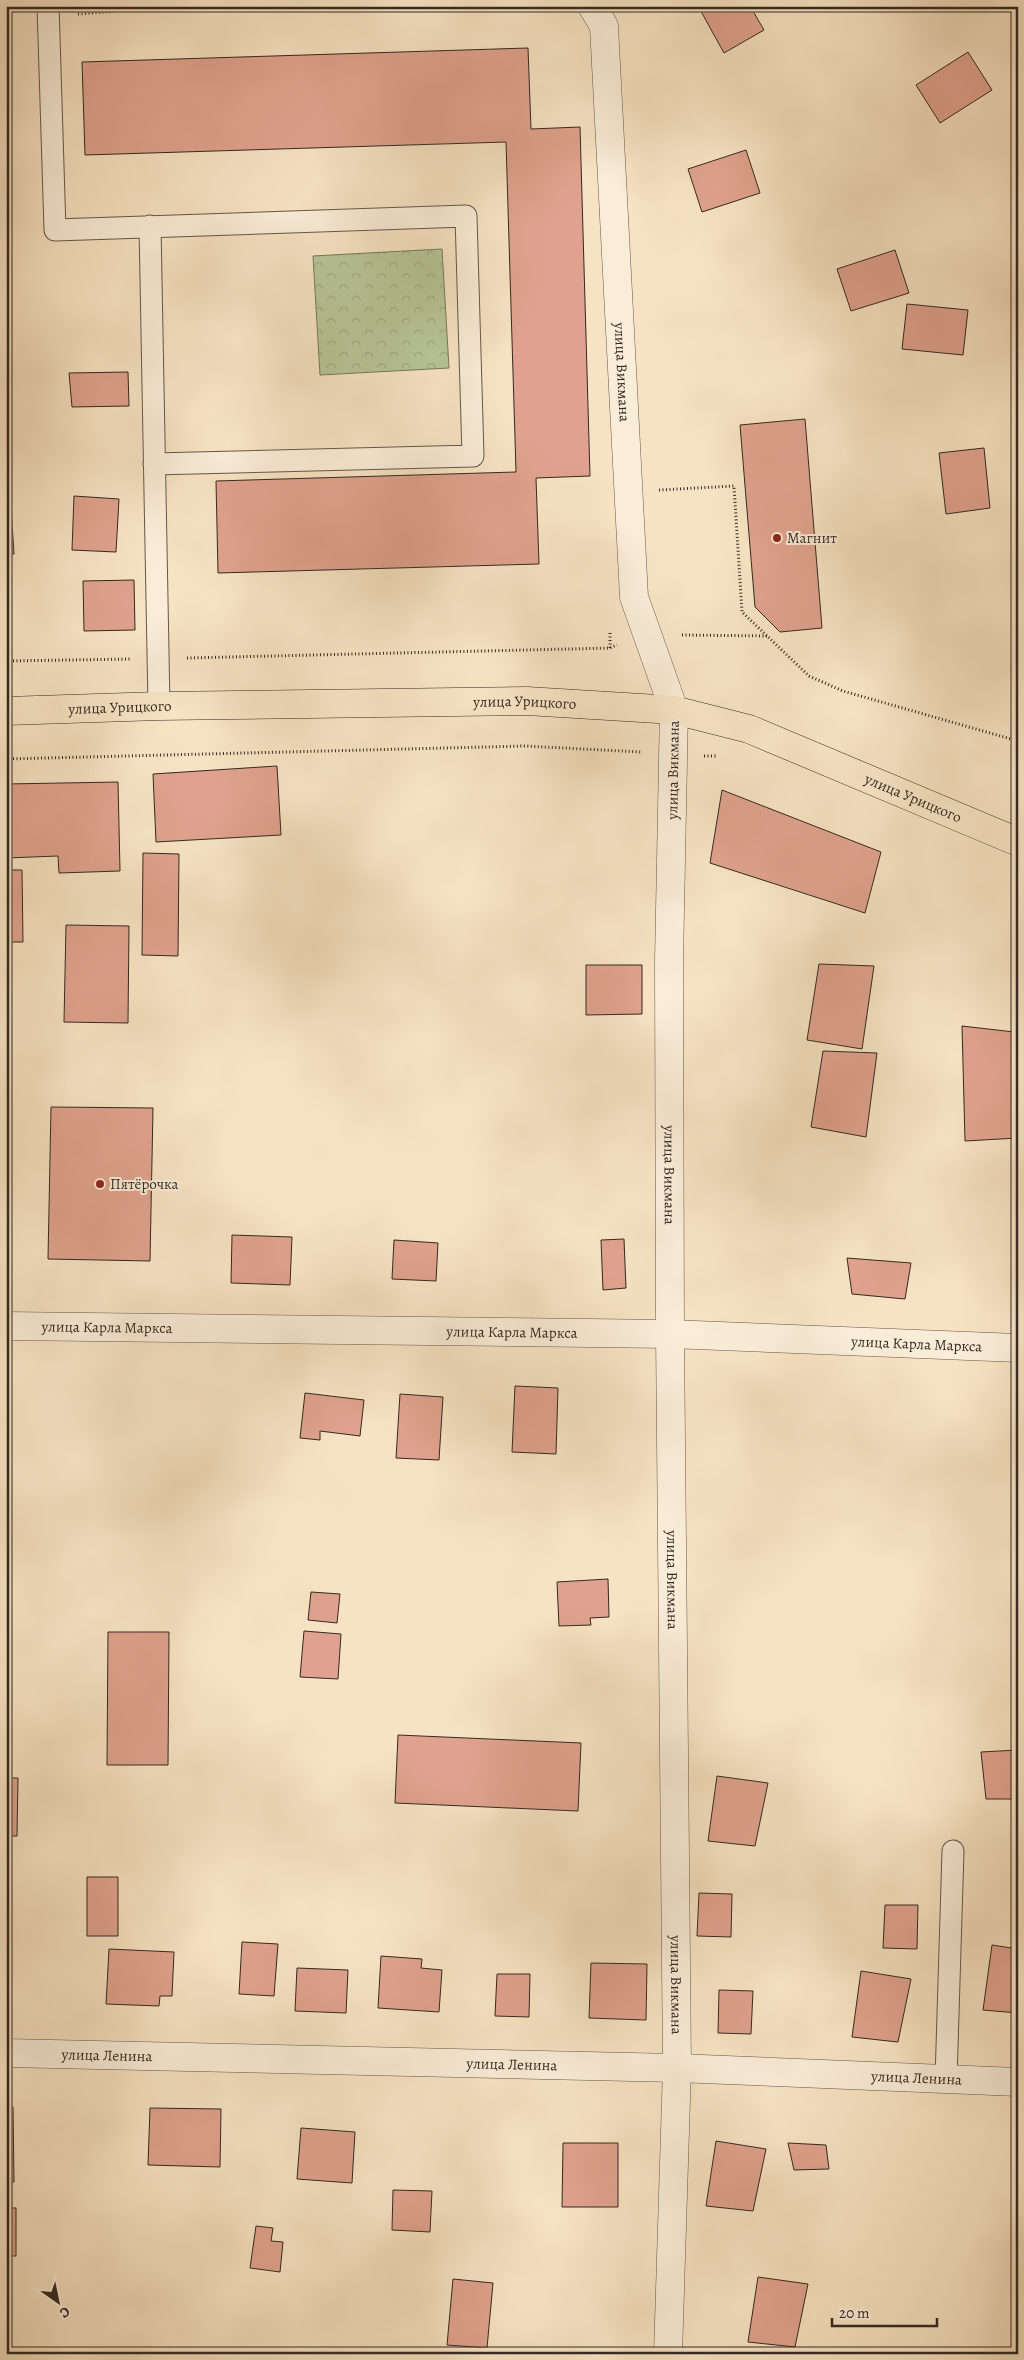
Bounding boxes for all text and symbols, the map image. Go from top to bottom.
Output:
street label: улица Викмана [610,321,635,422]
place label: Магнит [787,528,837,548]
marker: Магнит [771,532,783,544]
street label: улица Урицкого [472,691,577,714]
street label: улица Урицкого [67,696,172,719]
street label: улица Викмана [662,720,684,821]
street label: улица Урицкого [861,768,965,827]
street label: улица Викмана [659,1124,680,1225]
place label: Пятёрочка [110,1174,179,1194]
marker: Пятёрочка [94,1178,106,1190]
street label: улица Карла Маркса [40,1316,173,1338]
street label: улица Карла Маркса [445,1321,578,1343]
street label: улица Карла Маркса [850,1331,983,1357]
street label: улица Викмана [662,1529,683,1630]
street label: улица Викмана [666,1934,687,2035]
street label: улица Ленина [60,2044,153,2066]
street label: улица Ленина [465,2053,558,2075]
street label: улица Ленина [870,2066,962,2090]
north arrow [32,2278,82,2328]
scale bar [832,2295,936,2327]
text: С [56,2302,74,2323]
text: 20 m [839,2303,870,2323]

